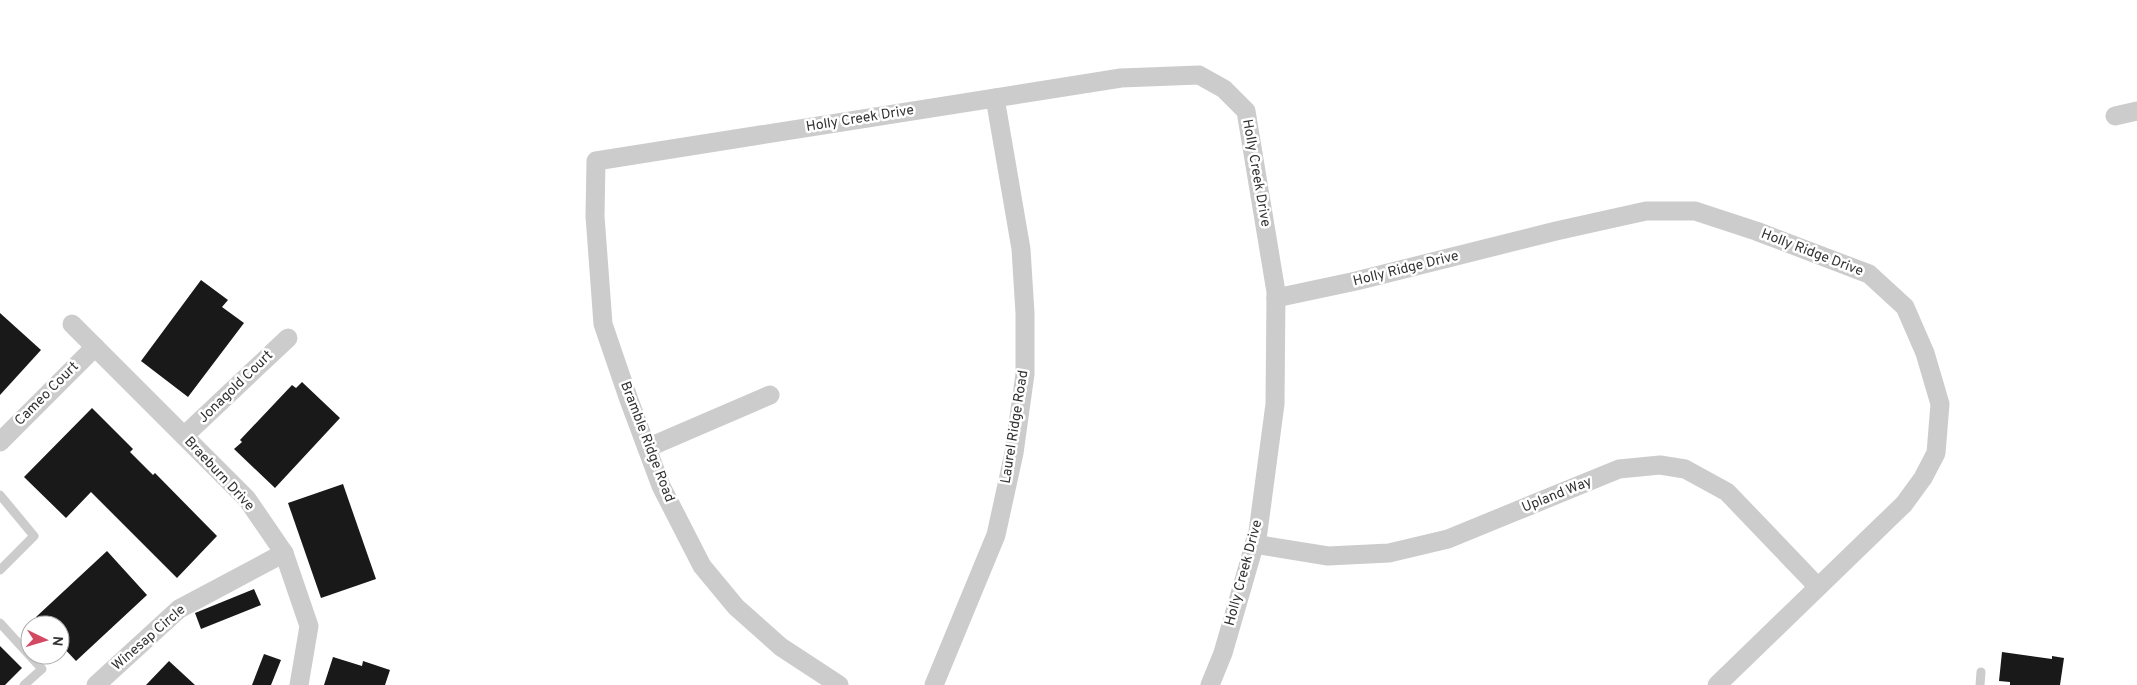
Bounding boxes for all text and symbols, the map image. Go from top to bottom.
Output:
street label: Holly Creek Drive [805,102,915,136]
street label: Holly Creek Drive [1238,118,1274,228]
street label: Holly Ridge Drive [1758,226,1866,280]
street label: Holly Ridge Drive [1351,248,1461,290]
street label: Jonagold Court [195,347,277,427]
street label: Cameo Court [11,358,83,430]
street label: Laurel Ridge Road [998,369,1032,485]
street label: Bramble Ridge Road [616,379,678,505]
street label: Braeburn Drive [180,433,258,515]
street label: Upland Way [1520,473,1594,517]
street label: Holly Creek Drive [1222,518,1266,628]
street label: Winesap Circle [109,601,189,675]
north arrow [20,615,70,665]
text: N [48,635,65,647]

